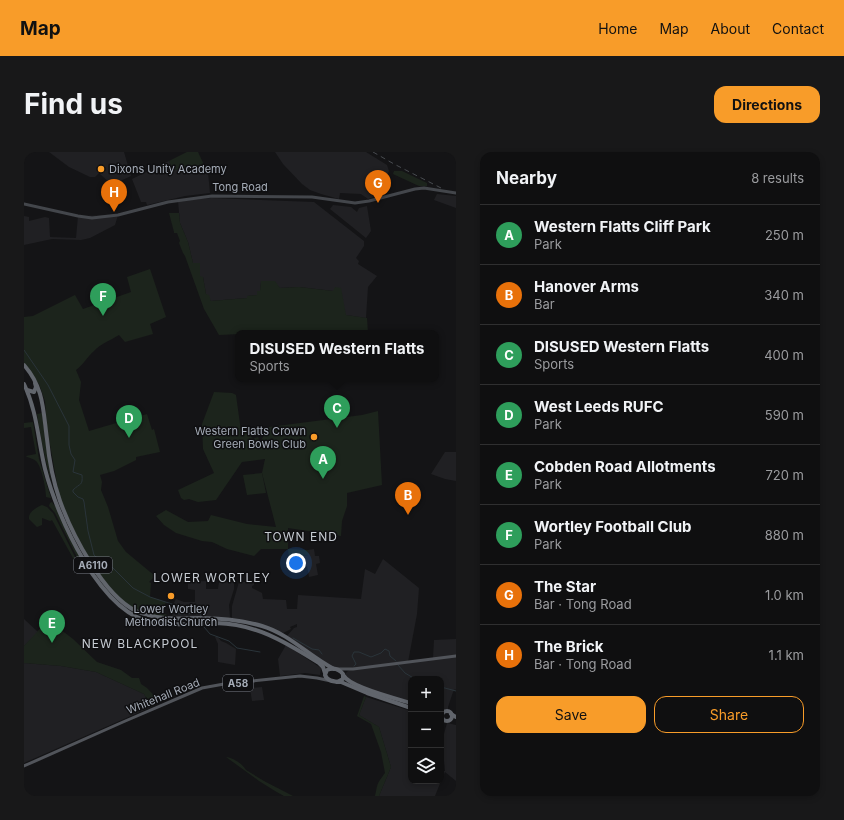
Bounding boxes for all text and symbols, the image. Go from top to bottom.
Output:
text: Map [20,17,61,40]
text: Home [598,20,637,37]
text: Map [659,20,689,37]
text: About [711,20,750,37]
text: Contact [772,20,824,37]
button: Directions [714,86,820,123]
text: Find us [24,87,123,121]
place label: Dixons Unity Academy [109,162,227,176]
marker: Dixons Unity Academy [96,164,106,174]
text: Nearby [496,168,557,188]
pin: G [365,170,391,203]
text: 8 results [751,170,804,186]
pin: H [101,179,127,212]
street label: Tong Road [212,180,268,194]
text: Western Flatts Cliff Park [534,217,711,236]
text: A [504,227,514,243]
text: 250 m [765,227,804,243]
text: Park [534,236,562,252]
text: Hanover Arms [534,277,639,296]
pin: F [90,283,116,316]
text: B [505,287,513,303]
text: 340 m [764,287,804,303]
text: Bar [534,296,555,312]
popup [235,330,439,382]
text: DISUSED Western Flatts [534,337,709,356]
text: DISUSED Western Flatts [249,339,425,358]
text: C [504,347,514,363]
text: 400 m [764,347,804,363]
text: Sports [534,356,574,372]
text: Sports [249,358,290,374]
pin: C [324,395,350,428]
text: West Leeds RUFC [534,397,664,416]
pin: D [116,405,142,438]
text: D [504,407,514,423]
text: 590 m [765,407,804,423]
text: Park [534,416,562,432]
place label: Western Flatts Crown Green Bowls Club [195,424,306,451]
marker: Western Flatts Crown Green Bowls Club [309,432,319,442]
pin: A [310,446,336,479]
text: Cobden Road Allotments [534,457,716,476]
text: E [505,467,513,483]
text: 720 m [765,467,804,483]
text: Park [534,476,562,492]
pin: B [395,482,421,515]
text: Wortley Football Club [534,517,692,536]
text: F [505,527,513,543]
text: 880 m [765,527,804,543]
district label: TOWN END [264,529,338,544]
text: Park [534,536,562,552]
your location [286,553,306,573]
road number: A6110 [74,557,112,573]
district label: LOWER WORTLEY [153,570,271,585]
text: The Star [534,577,596,596]
text: G [504,587,514,603]
text: 1.0 km [765,587,804,603]
marker: Lower Wortley Methodist Church [166,591,176,601]
text: Bar · Tong Road [534,596,632,612]
place label: Lower Wortley Methodist Church [125,602,217,629]
pin: E [39,610,65,643]
district label: NEW BLACKPOOL [82,636,198,651]
text: The Brick [534,637,604,656]
text: H [504,647,514,663]
text: 1.1 km [769,647,804,663]
text: Bar · Tong Road [534,656,632,672]
street label: Whitehall Road [124,675,202,717]
road number: A58 [223,675,253,691]
map controls [408,676,444,784]
button: + [408,676,444,712]
button: Save [496,696,646,733]
button: Share [654,696,804,733]
button: − [408,712,444,748]
button: layers [408,748,444,784]

